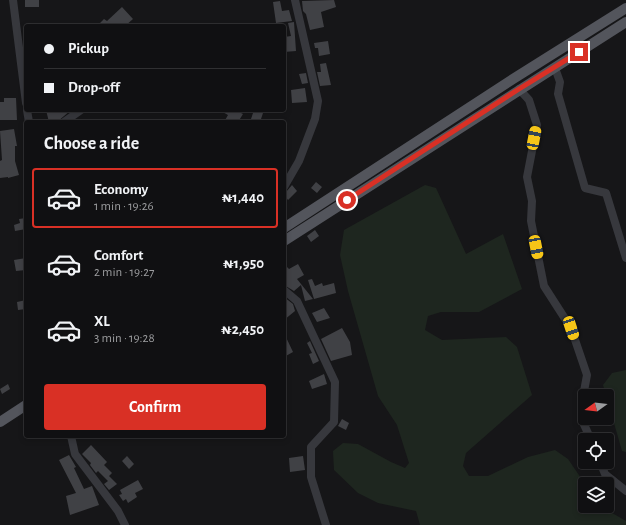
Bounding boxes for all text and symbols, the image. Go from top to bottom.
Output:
text: Pickup [68,41,109,56]
route end [570,43,588,61]
text: Drop-off [68,80,120,95]
car [526,125,542,151]
text: Choose a ride [44,135,139,153]
icon: car [46,180,82,216]
text: Economy [94,182,148,197]
text: ₦1,440 [222,190,264,205]
route start [338,191,356,209]
text: 1 min · 19:26 [94,200,154,213]
car [528,234,544,260]
icon: car [46,246,82,282]
text: Comfort [94,248,143,263]
text: ₦1,950 [223,256,264,271]
text: 2 min · 19:27 [94,266,154,279]
icon: car [46,312,82,348]
text: XL [94,314,110,329]
car [562,315,580,341]
text: ₦2,450 [221,322,264,337]
text: 3 min · 19:28 [94,332,155,345]
button: Confirm [44,384,266,430]
north arrow [578,389,614,425]
map controls [578,389,614,513]
button: locate [578,433,614,469]
button: layers [578,477,614,513]

